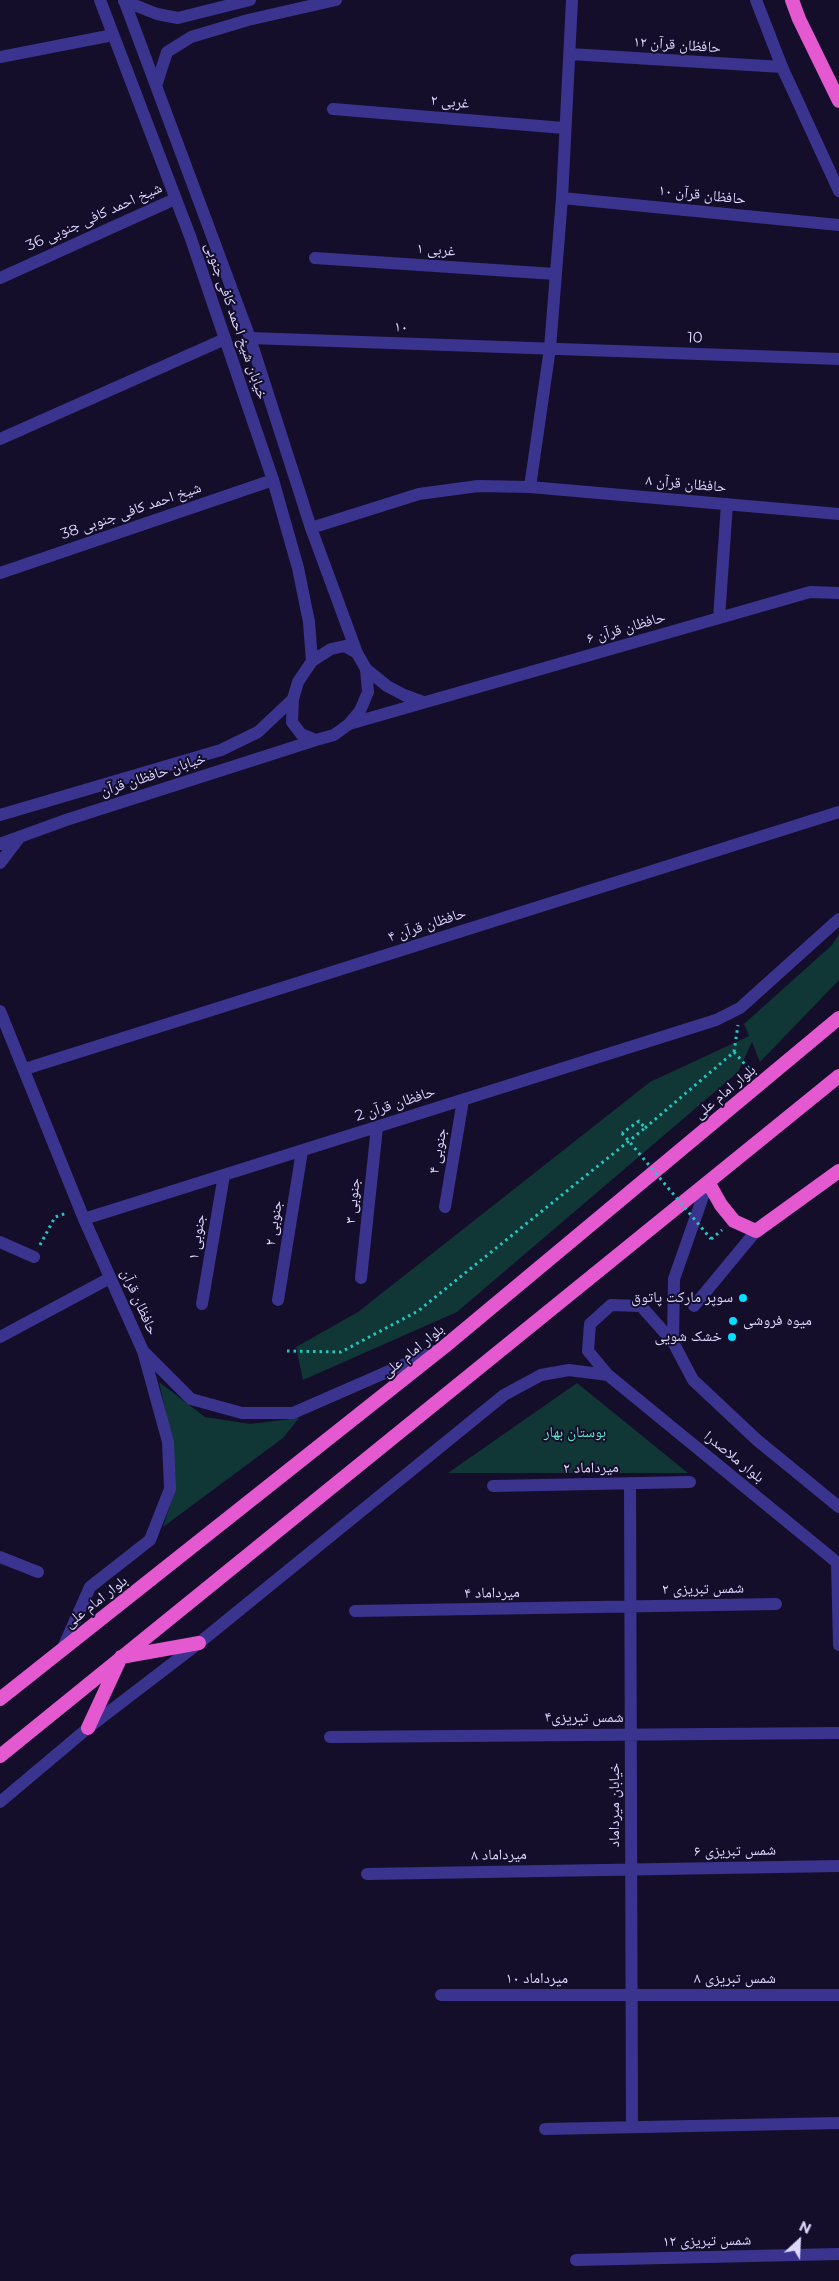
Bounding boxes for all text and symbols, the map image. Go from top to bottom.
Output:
street label: حافظان قرآن ۱۲ [633,33,721,57]
street label: ۲ غربی [430,91,470,113]
street label: شیخ احمد کافی جنوبی 36 [23,179,165,255]
street label: حافظان قرآن ۱۰ [657,181,747,209]
street label: خیابان شیخ احمد کافی جنوبی [201,240,271,402]
street label: ۱ غربی [416,240,456,260]
street label: ۱۰ [394,318,408,336]
street label: 10 [687,329,703,347]
street label: حافظان قرآن ۸ [645,472,727,496]
street label: شیخ احمد کافی جنوبی 38 [58,478,204,544]
street label: حافظان قرآن ۶ [585,608,667,648]
street label: خیابان حافظان قرآن [98,749,208,801]
street label: حافظان قرآن ۴ [386,904,468,946]
street label: بلوار امام علی [690,1061,760,1123]
street label: حافظان قرآن 2 [353,1083,437,1125]
street label: جنوبی ۴ [425,1127,451,1175]
street label: جنوبی ۳ [342,1177,364,1225]
street label: جنوبی ۲ [262,1199,286,1247]
street label: جنوبی ۱ [185,1213,209,1261]
street label: حافظان قرآن [116,1266,162,1338]
place label: سوپر مارکت پاتوق [631,1289,733,1307]
marker: سوپر مارکت پاتوق [737,1292,749,1304]
place label: میوه فروشی [743,1312,812,1330]
marker: میوه فروشی [727,1315,739,1327]
street label: بلوار امام علی [378,1320,448,1382]
place label: خشک شویی [655,1328,722,1346]
marker: خشک شویی [726,1331,738,1343]
park label: بوستان بهار [544,1424,606,1442]
street label: بلوار ملاصدرا [700,1427,768,1487]
street label: میرداماد ۲ [563,1459,619,1477]
street label: بلوار امام علی [61,1572,131,1632]
street label: شمس تبریزی ۲ [662,1579,744,1599]
street label: میرداماد ۴ [464,1584,520,1602]
street label: شمس تیریزی۴ [544,1709,624,1727]
street label: خیابان میرداماد [606,1763,624,1847]
street label: شمس تبریزی ۶ [694,1841,776,1861]
street label: میرداماد ۸ [471,1846,527,1864]
street label: میرداماد ۱۰ [506,1970,568,1988]
street label: شمس تبریزی ۸ [694,1970,776,1988]
north arrow [774,2216,824,2266]
text: N [796,2217,814,2238]
street label: شمس تبریزی ۱۲ [662,2231,752,2251]

